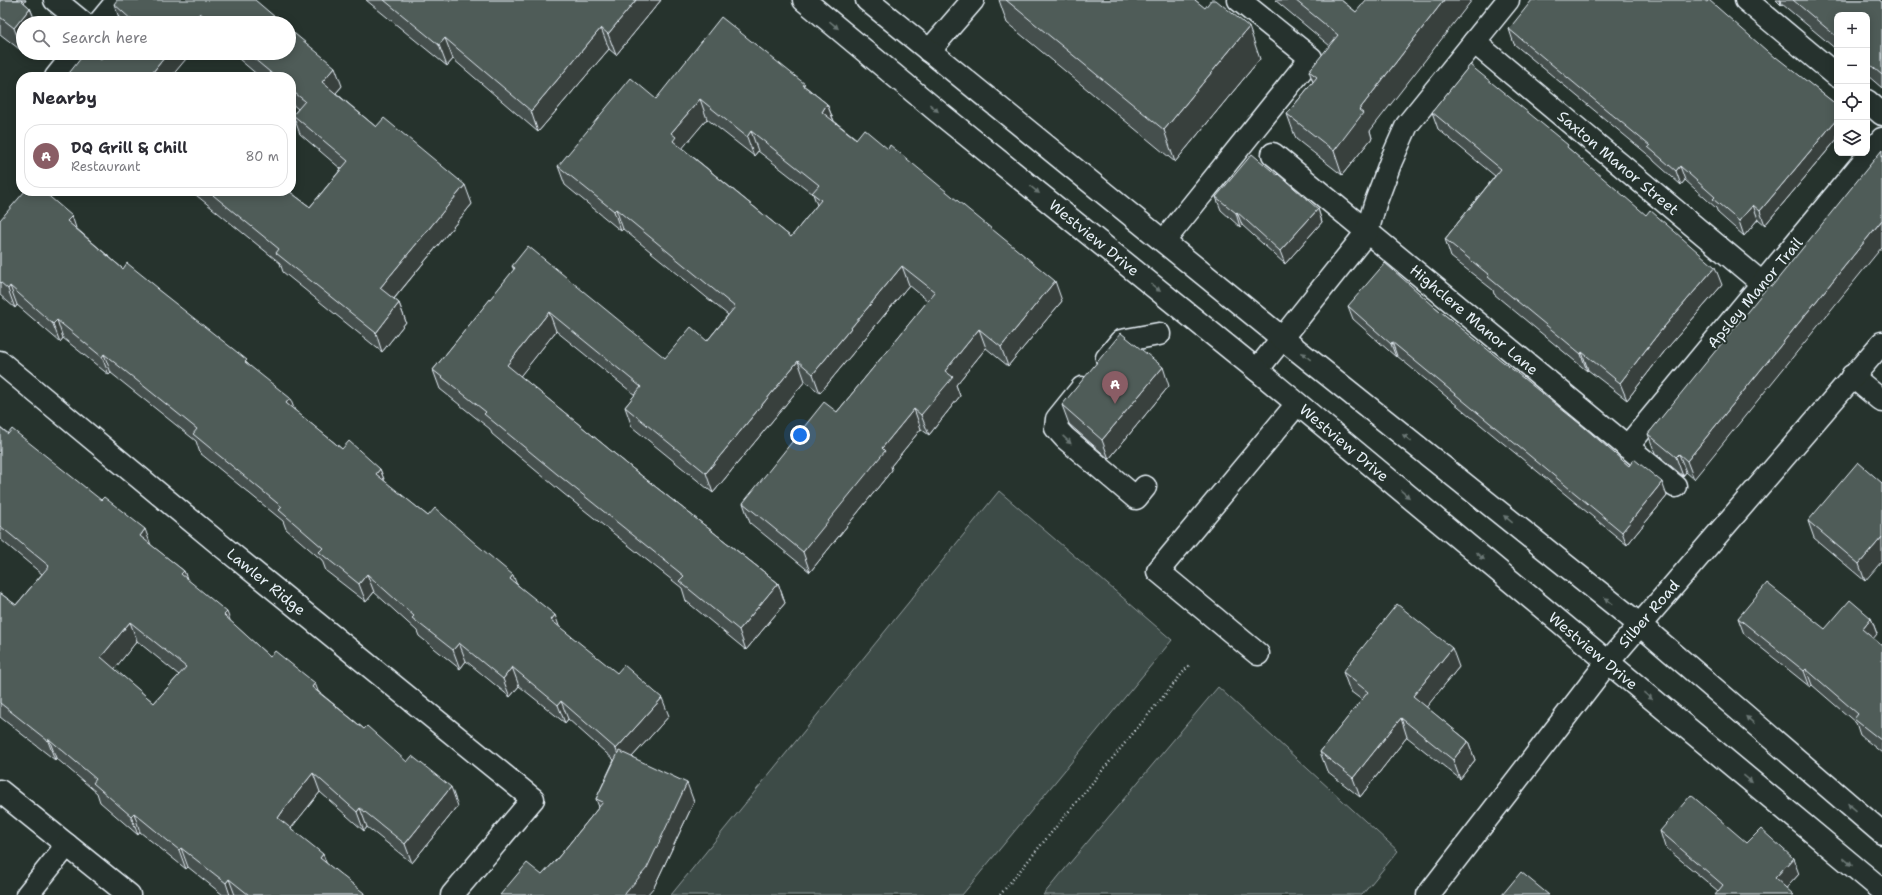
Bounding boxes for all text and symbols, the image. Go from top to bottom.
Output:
map controls [1834,12,1870,156]
button: + [1834,12,1870,48]
search box [16,16,296,60]
one-way arrow [828,21,839,29]
icon: search [30,27,52,49]
text: Search here [62,28,148,48]
button: − [1834,48,1870,84]
button: locate [1834,84,1870,120]
text: Nearby [32,87,97,109]
one-way arrow [928,104,939,113]
street label: Saxton Manor Street [1553,106,1683,220]
button: layers [1834,120,1870,156]
text: DQ Grill & Chill [71,138,187,158]
text: A [41,148,51,165]
text: 80 m [245,148,279,165]
text: Restaurant [71,158,141,175]
one-way arrow [1029,186,1040,194]
street label: Westview Drive [1045,195,1143,281]
street label: Apsley Manor Trail [1703,233,1808,353]
street label: Highclere Manor Lane [1406,260,1542,380]
one-way arrow [1151,284,1162,293]
one-way arrow [1300,352,1311,361]
pin: A [1102,371,1128,404]
street label: Westview Drive [1295,400,1393,486]
your location [790,425,810,445]
one-way arrow [1401,433,1412,442]
one-way arrow [1062,435,1073,444]
one-way arrow [1400,489,1410,498]
one-way arrow [1502,515,1513,524]
street label: Lawler Ridge [222,544,310,620]
one-way arrow [1475,552,1485,561]
street label: Silber Road [1614,575,1684,652]
one-way arrow [1604,597,1615,605]
street label: Westview Drive [1544,608,1642,694]
one-way arrow [1643,692,1653,701]
one-way arrow [1745,715,1756,724]
one-way arrow [1743,775,1754,784]
one-way arrow [1847,803,1858,812]
one-way arrow [1843,858,1854,867]

